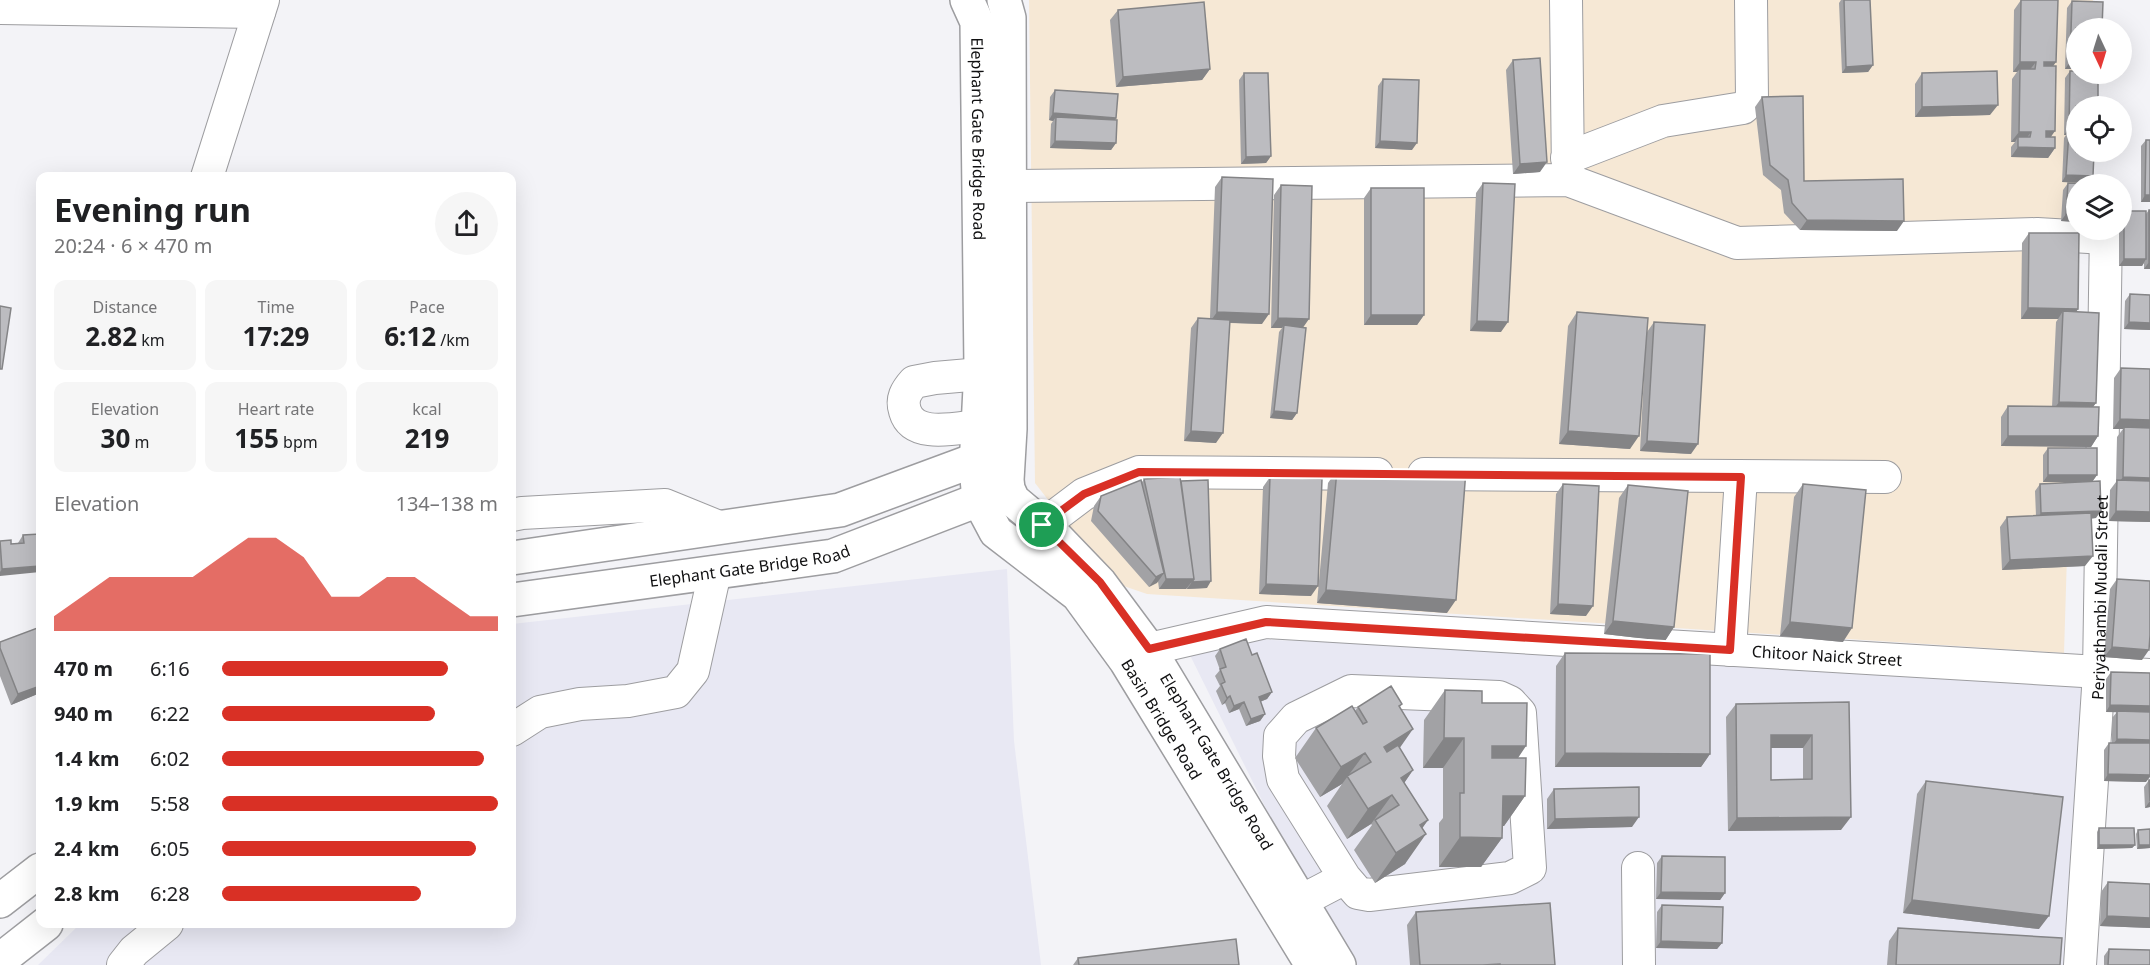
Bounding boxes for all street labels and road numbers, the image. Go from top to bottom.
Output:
street label: Elephant Gate Bridge Road [966,37,991,240]
street label: Periyathambi Mudali Street [2086,495,2113,701]
street label: Elephant Gate Bridge Road [648,539,853,592]
street label: Chitoor Naick Street [1751,640,1903,671]
street label: Basin Bridge Road [1116,655,1207,784]
street label: Elephant Gate Bridge Road [1155,669,1278,854]

